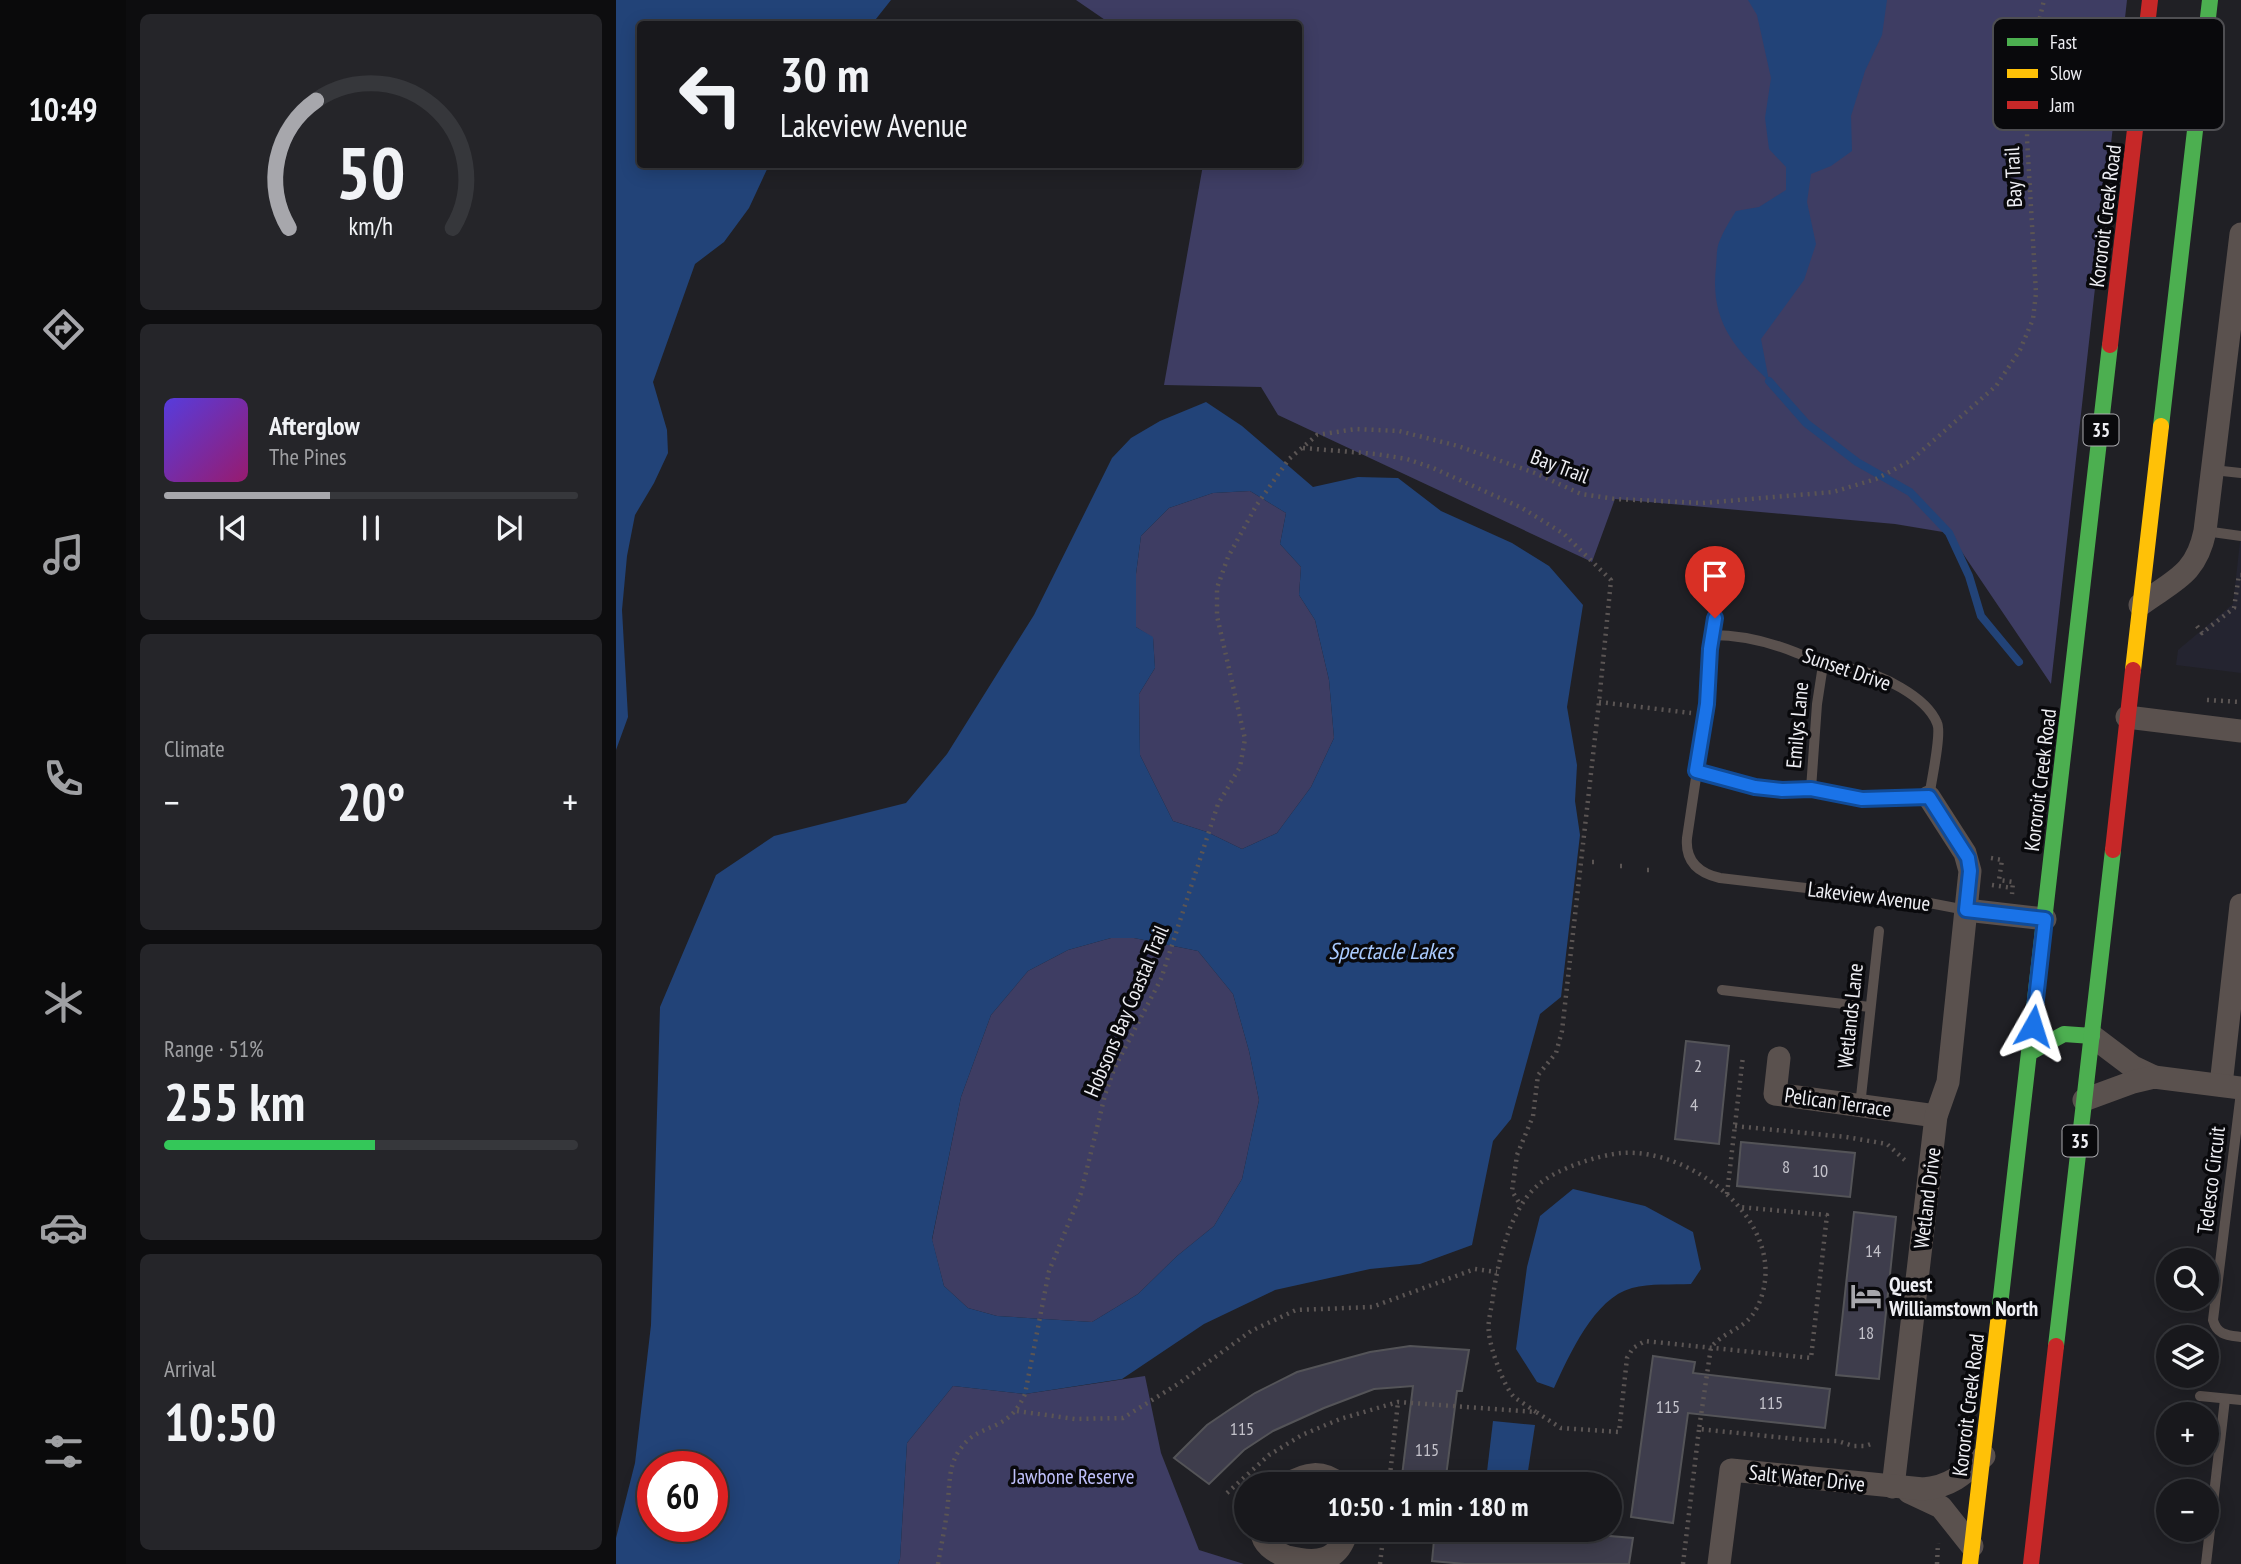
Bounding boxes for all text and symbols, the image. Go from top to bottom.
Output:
legend [1993,18,2224,130]
text: Fast [2050,30,2078,54]
text: 30 m [780,42,869,106]
icon: left [665,49,756,140]
text: Slow [2050,61,2083,85]
text: 10:49 [28,88,98,130]
text: Jam [2049,93,2075,117]
text: Lakeview Avenue [780,104,968,146]
text: 50 [336,124,406,218]
street label: Kororoit Creek Road [2083,143,2127,289]
street label: Bay Trail [1998,146,2028,208]
text: km/h [349,210,393,242]
icon: directions [39,305,88,354]
text: Afterglow [269,409,360,442]
road number: 35 [2084,414,2118,446]
text: The Pines [269,442,347,471]
street label: Bay Trail [1527,443,1593,490]
icon: previous [214,509,252,547]
icon: pause [352,509,390,547]
icon: next [490,509,528,547]
icon: music [39,530,88,579]
pin [1685,546,1745,618]
icon: arrive [1696,557,1734,595]
street label: Sunset Drive [1799,641,1895,697]
street label: Emilys Lane [1780,681,1814,769]
street label: Kororoit Creek Road [2018,707,2062,853]
text: Climate [164,734,225,763]
icon: phone [39,754,88,803]
text: 20° [337,768,405,835]
text: − [164,777,180,826]
text: + [562,777,578,826]
street label: Lakeview Avenue [1806,875,1932,917]
street label: Hobsons Bay Coastal Trail [1078,921,1174,1101]
water label: Spectacle Lakes [1328,936,1456,965]
street label: Wetlands Lane [1831,962,1869,1070]
icon: climate [39,978,88,1027]
position arrow [1996,989,2070,1063]
text: Range · 51% [164,1034,264,1063]
house number: 2 [1694,1054,1702,1077]
text: 255 km [164,1068,305,1135]
street label: Pelican Terrace [1783,1081,1893,1123]
house number: 4 [1690,1093,1698,1116]
street label: Tedesco Circuit [2191,1124,2231,1235]
road number: 35 [2062,1126,2098,1156]
street label: Wetland Drive [1907,1146,1947,1250]
house number: 8 [1782,1155,1790,1178]
house number: 10 [1812,1159,1828,1182]
icon: car [39,1203,88,1252]
house number: 14 [1865,1239,1881,1262]
map controls [2156,1248,2219,1542]
button: search [2156,1248,2219,1311]
place label: Quest Williamstown North [1888,1271,2038,1322]
hotel icon: Quest Williamstown North [1849,1279,1883,1313]
house number: 18 [1858,1321,1874,1344]
button: layers [2156,1325,2219,1388]
street label: Kororoit Creek Road [1946,1332,1990,1478]
text: Arrival [164,1354,216,1383]
text: 10:50 [164,1388,276,1455]
house number: 115 [1759,1391,1783,1414]
house number: 115 [1656,1395,1680,1418]
button: + [2156,1402,2219,1465]
house number: 115 [1230,1417,1254,1440]
icon: filters [39,1427,88,1476]
house number: 115 [1415,1438,1439,1461]
speed limit sign: 60 [637,1451,728,1542]
street label: Salt Water Drive [1748,1458,1866,1498]
park label: Jawbone Reserve [1011,1463,1134,1490]
button: − [2156,1479,2219,1542]
text: 10:50 · 1 min · 180 m [1328,1490,1528,1523]

